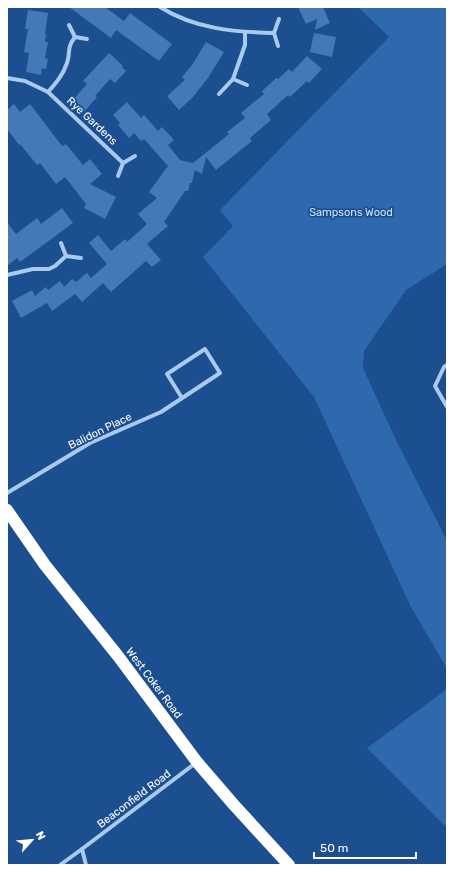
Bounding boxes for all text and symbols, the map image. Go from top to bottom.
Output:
street label: Rye Gardens [64,94,120,148]
park label: Sampsons Wood [309,206,393,219]
street label: Balidon Place [66,410,134,452]
street label: West Coker Road [123,645,185,721]
street label: Beaconfield Road [95,767,173,831]
north arrow [12,820,52,860]
text: N [33,829,48,842]
scale bar [314,834,416,860]
text: 50 m [320,841,348,855]

